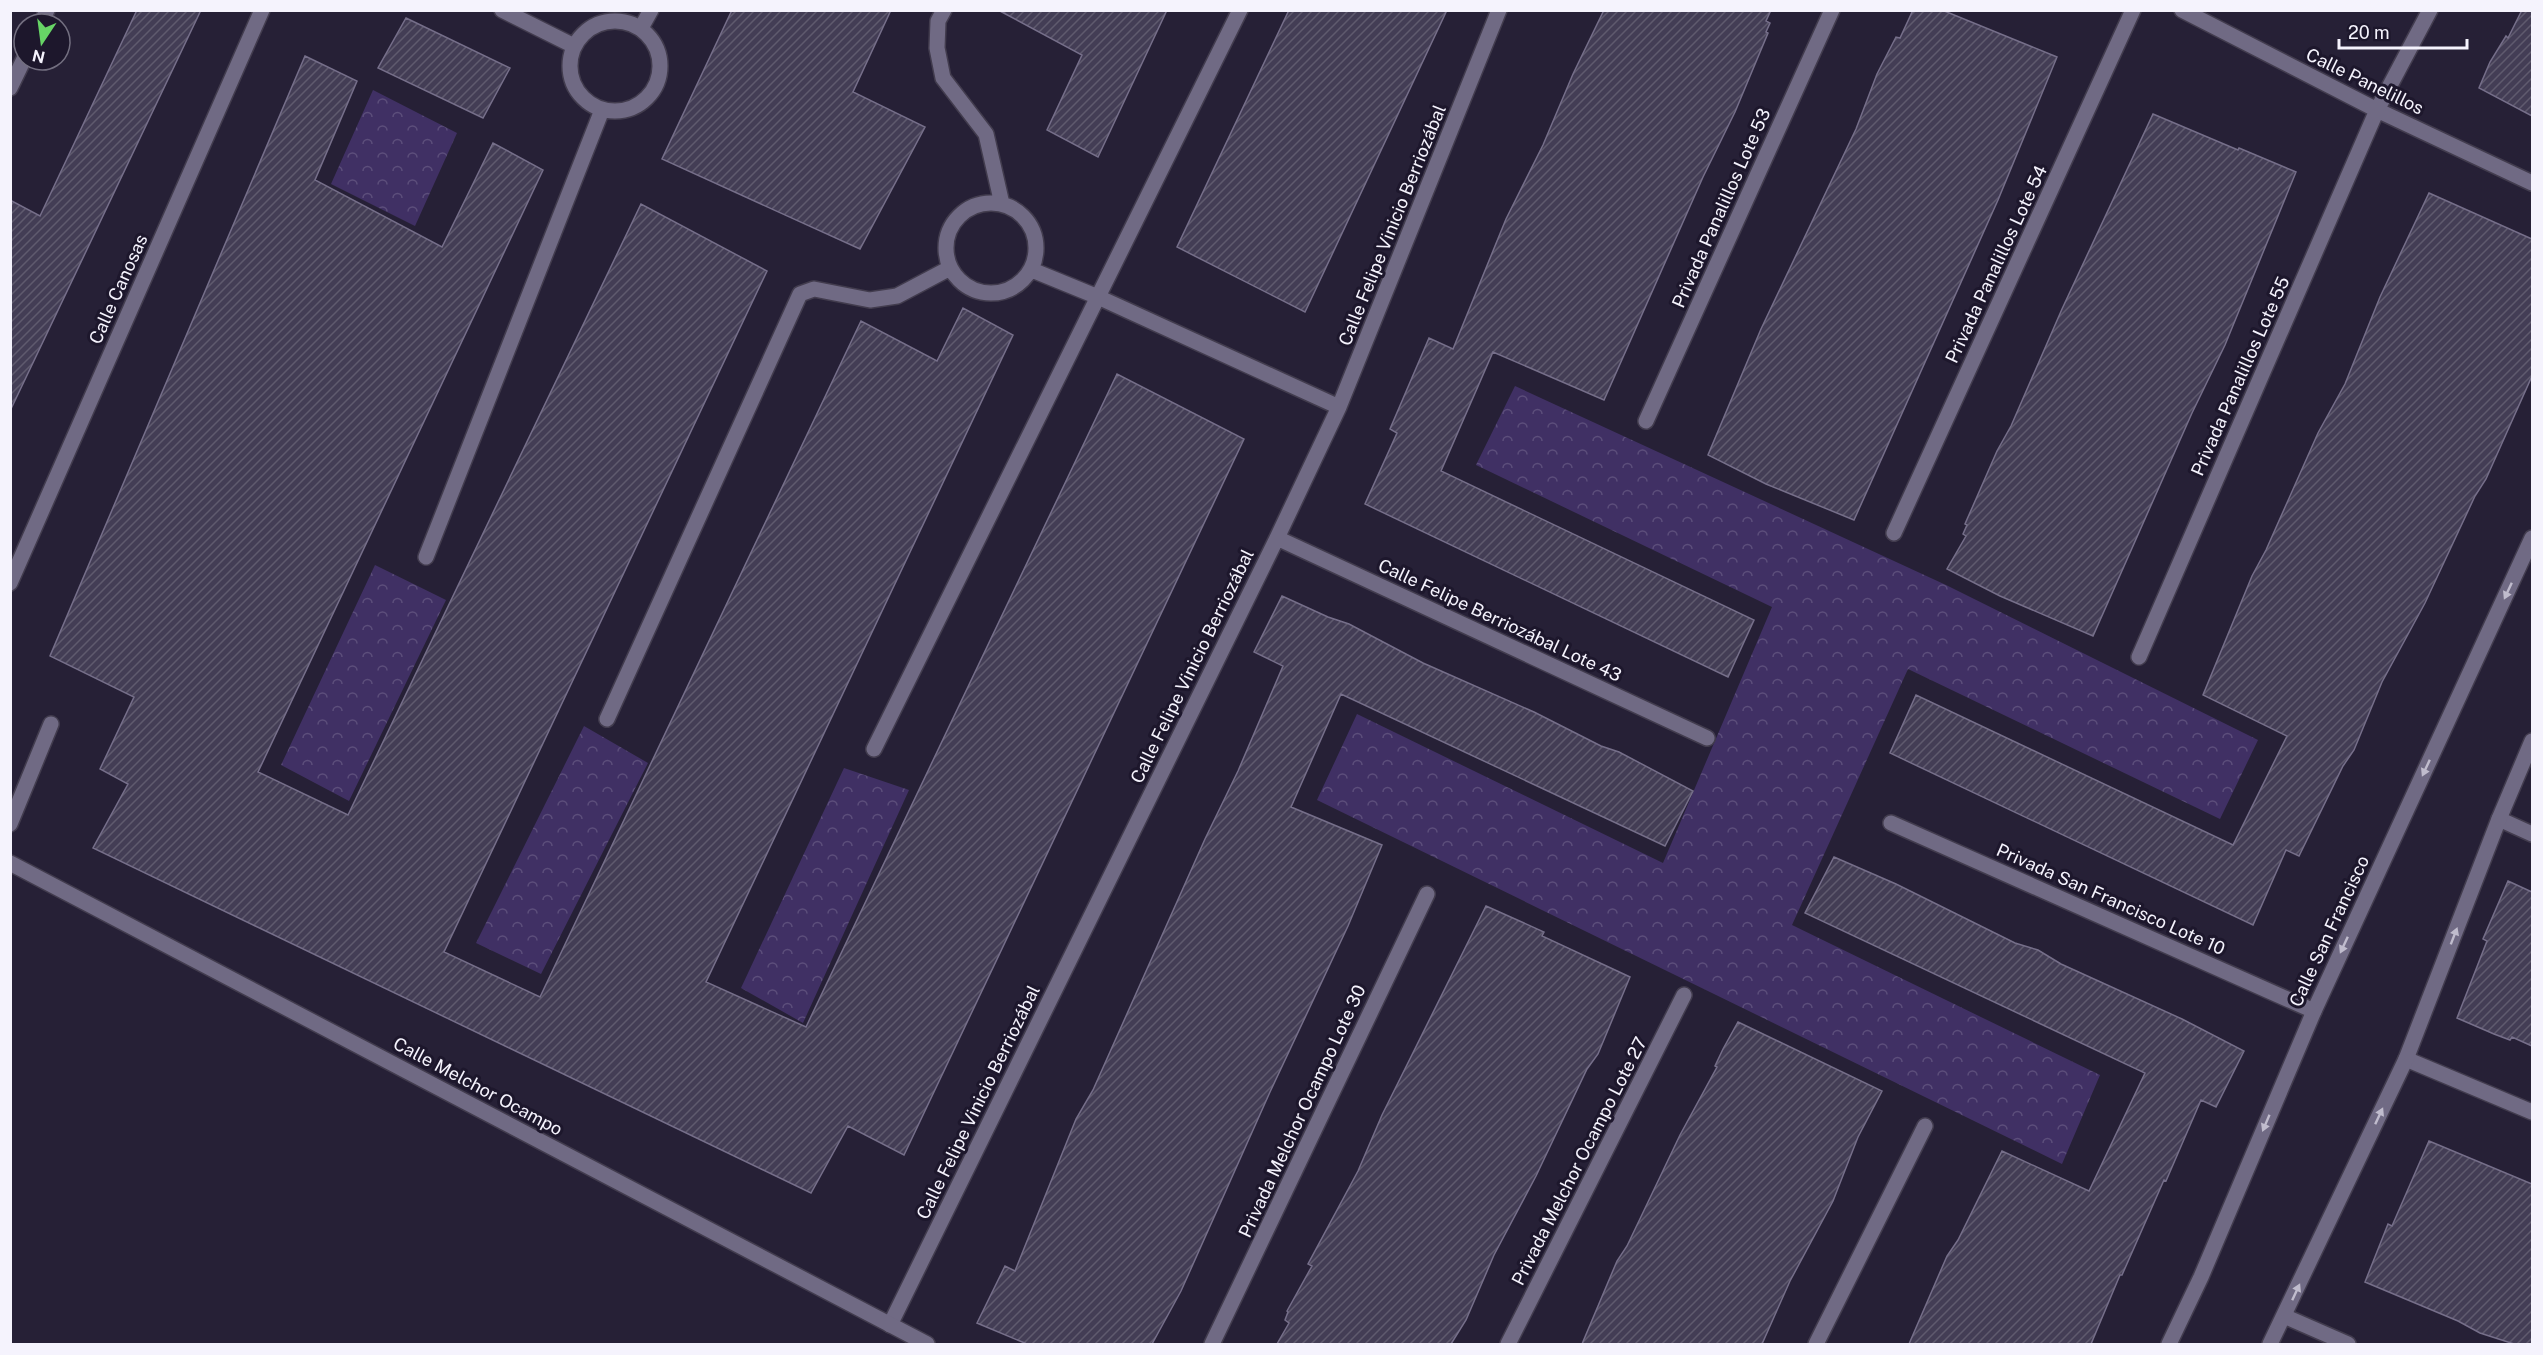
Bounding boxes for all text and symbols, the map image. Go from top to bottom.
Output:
north arrow [12,12,72,72]
scale bar [2339,12,2466,50]
text: 20 m [2348,22,2390,43]
street label: Calle Panelillos [2303,43,2427,119]
text: N [31,45,47,67]
street label: Calle Felipe Vinicio Berriozábal [1334,102,1450,348]
street label: Privada Panalillos Lote 53 [1667,105,1775,311]
street label: Privada Panalillos Lote 54 [1941,162,2051,366]
street label: Calle Canosas [84,231,152,347]
street label: Privada Panalillos Lote 55 [2186,273,2294,479]
street label: Calle Felipe Vinicio Berriozábal [1126,546,1258,786]
street label: Calle Felipe Berriozábal Lote 43 [1375,554,1625,686]
one-way arrow [2503,582,2513,600]
one-way arrow [2422,759,2431,776]
street label: Privada San Francisco Lote 10 [1993,839,2229,959]
street label: Calle San Francisco [2285,852,2373,1010]
one-way arrow [2449,926,2459,944]
one-way arrow [2340,936,2349,953]
street label: Privada Melchor Ocampo Lote 30 [1234,981,1370,1241]
street label: Calle Felipe Vinicio Berriozábal [912,982,1044,1222]
street label: Calle Melchor Ocampo [390,1032,566,1140]
street label: Privada Melchor Ocampo Lote 27 [1507,1034,1651,1288]
one-way arrow [2375,1107,2384,1124]
one-way arrow [2261,1115,2271,1133]
one-way arrow [2291,1283,2300,1300]

